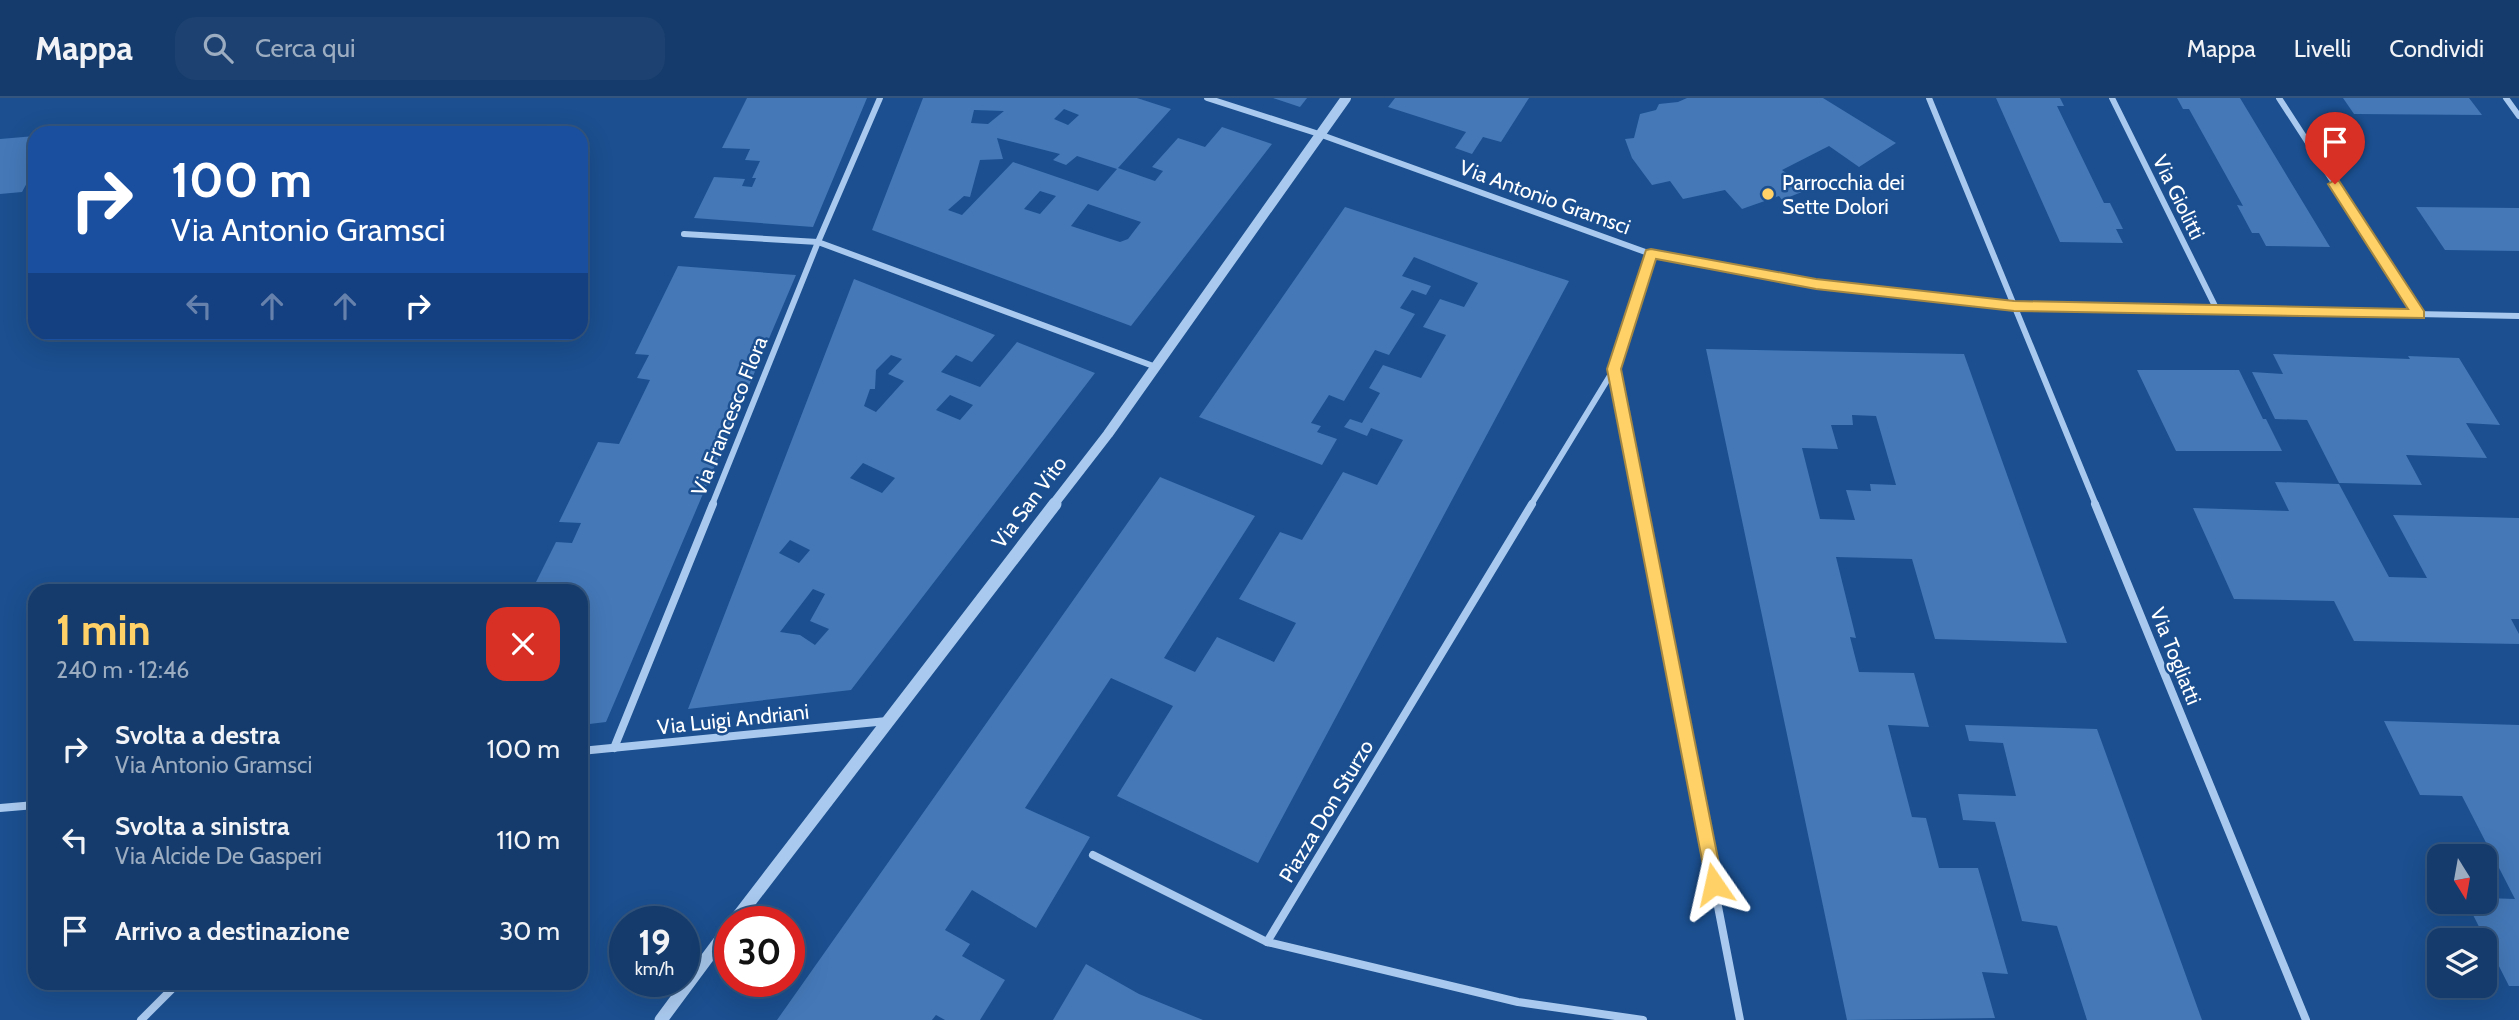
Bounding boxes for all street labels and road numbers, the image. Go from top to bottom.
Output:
street label: Via Giolitti [2148,151,2210,243]
street label: Via Antonio Gramsci [1456,154,1634,240]
street label: Via Francesco Flora [686,333,772,499]
street label: Via San Vito [986,451,1072,553]
street label: Via Togliatti [2145,604,2207,708]
street label: Via Luigi Andriani [656,699,810,739]
street label: Piazza Don Sturzo [1274,735,1378,887]

